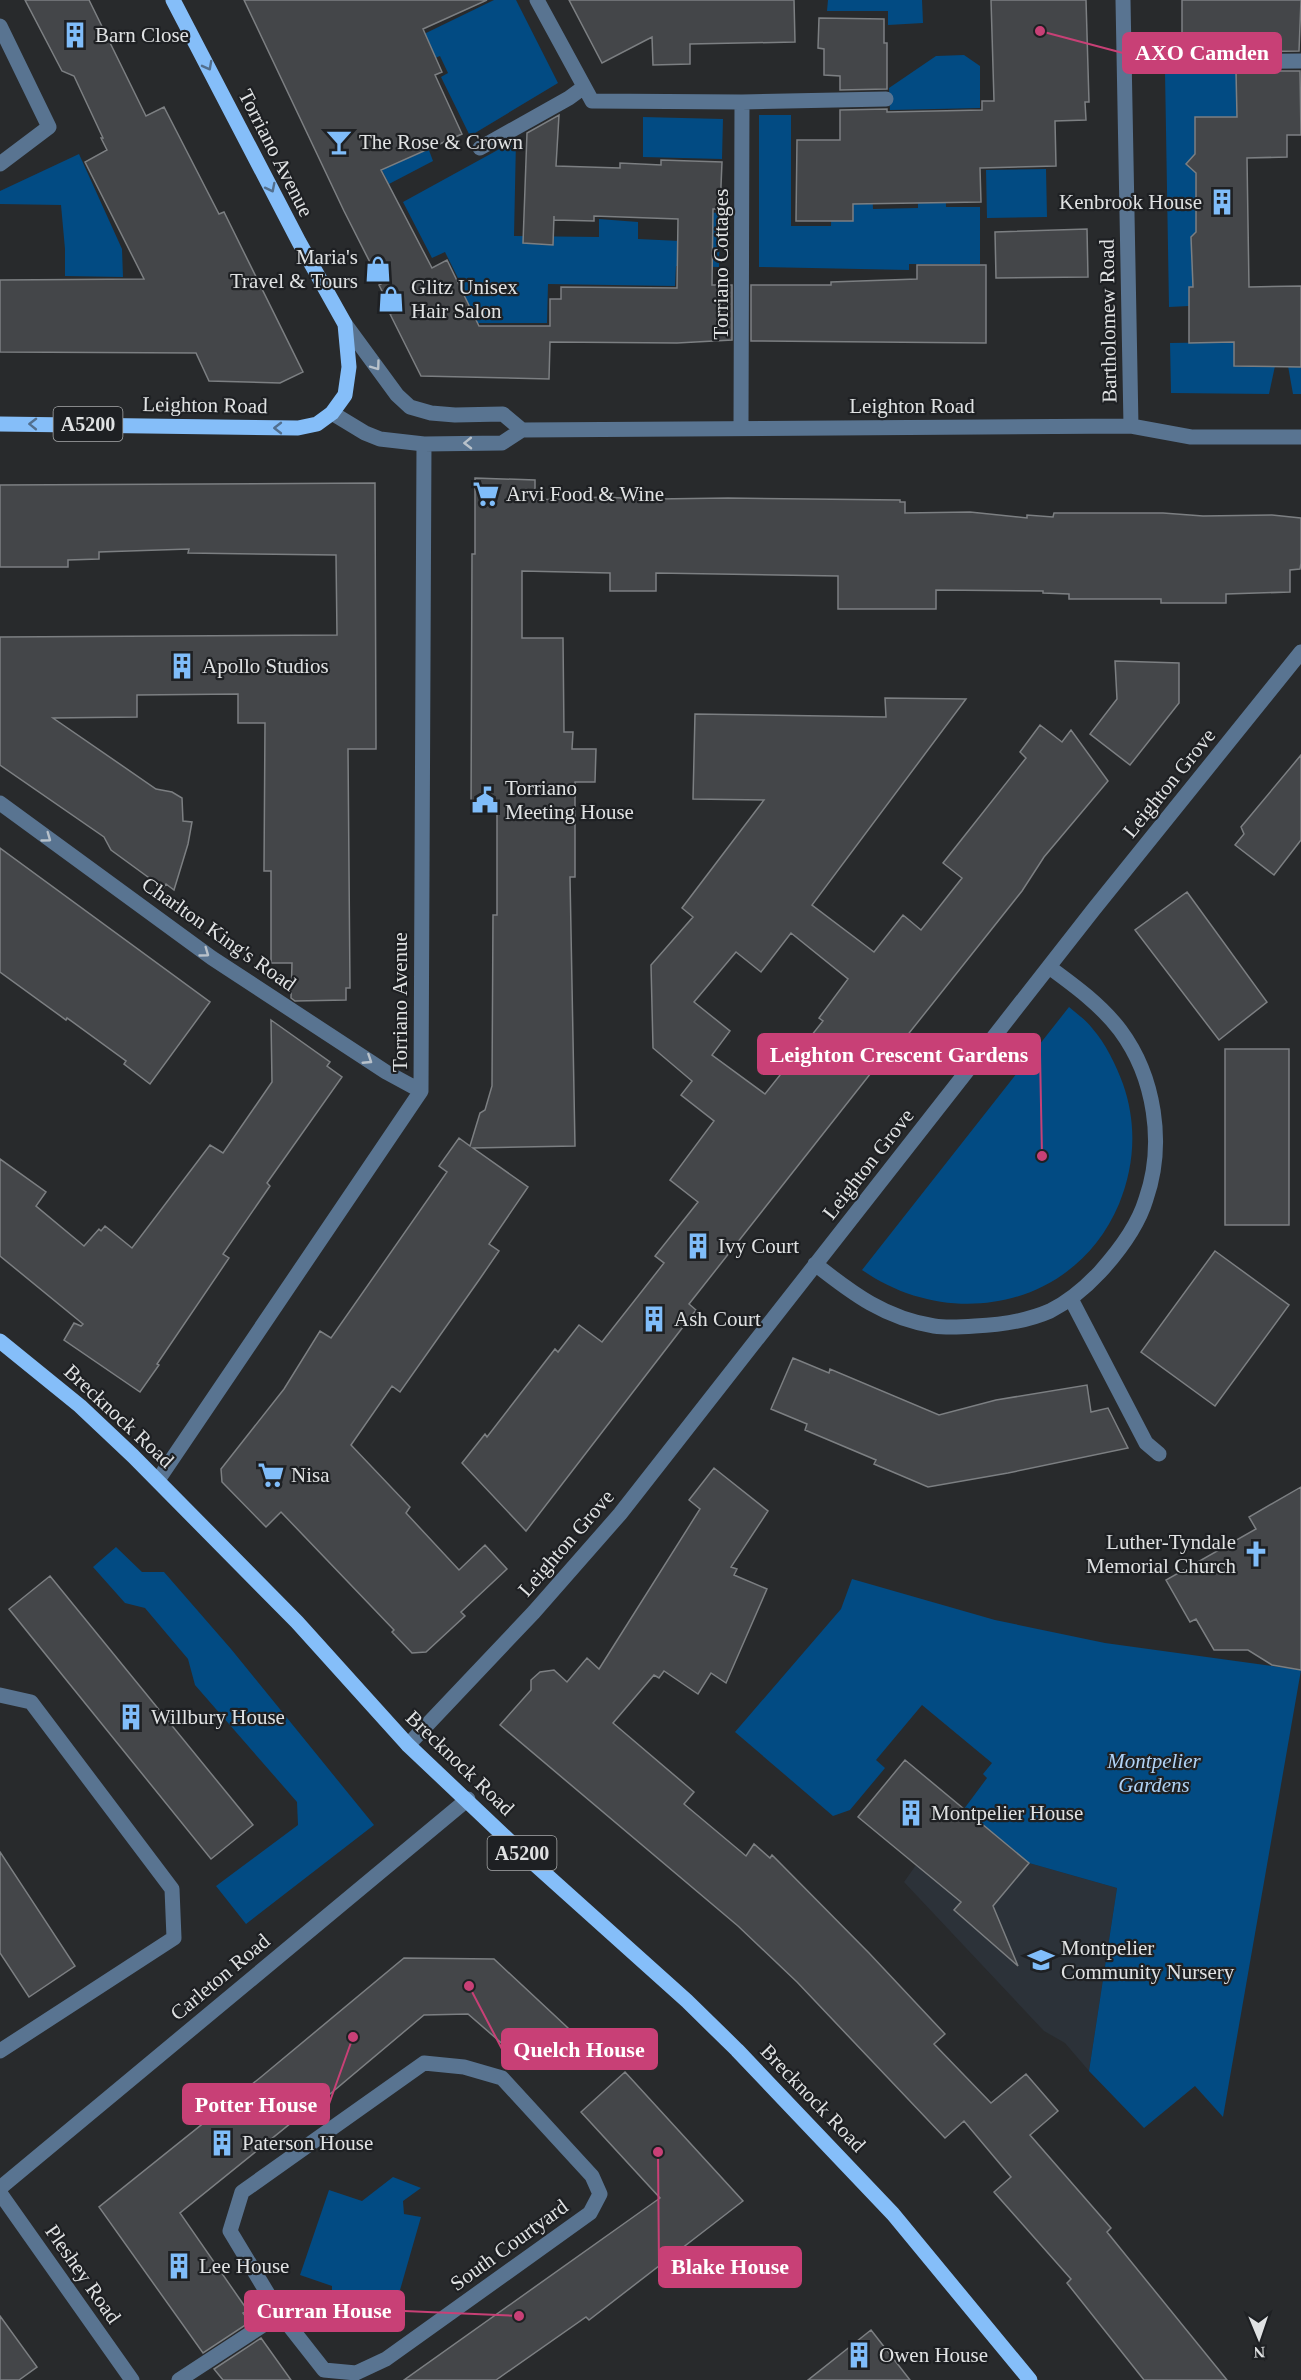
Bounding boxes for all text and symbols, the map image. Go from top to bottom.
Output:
building icon: Barn Close [60,20,90,50]
place label: Barn Close [95,23,189,47]
callout: AXO Camden [1123,33,1281,73]
text: AXO Camden [1135,40,1269,65]
one-way arrow [200,60,212,71]
street label: Torriano Avenue [234,85,318,221]
bar icon: The Rose & Crown [324,127,354,157]
place label: The Rose & Crown [359,130,523,154]
one-way arrow [264,182,275,192]
building icon: Kenbrook House [1207,187,1237,217]
street label: Torriano Cottages [709,189,733,339]
place label: Kenbrook House [1059,190,1202,214]
street label: Bartholomew Road [1095,238,1121,403]
place label: Maria's Travel & Tours [230,245,358,293]
shop icon: Maria's Travel & Tours [363,254,393,284]
place label: Glitz Unisex Hair Salon [411,275,518,323]
shop icon: Glitz Unisex Hair Salon [376,284,406,314]
one-way arrow [369,360,380,371]
street label: Leighton Road [142,392,268,418]
street label: Leighton Road [849,394,975,418]
road number: A5200 [54,407,122,441]
one-way arrow [28,418,37,430]
one-way arrow [273,422,282,434]
one-way arrow [463,437,472,449]
supermarket icon: Arvi Food & Wine [471,479,501,509]
place label: Arvi Food & Wine [506,482,664,506]
building icon: Apollo Studios [167,651,197,681]
place label: Apollo Studios [202,654,329,678]
street label: Leighton Grove [1118,724,1220,842]
place label: Torriano Meeting House [505,776,634,824]
public building icon: Torriano Meeting House [470,785,500,815]
one-way arrow [41,831,52,842]
street label: Charlton King's Road [137,872,301,996]
street label: Torriano Avenue [388,932,412,1072]
one-way arrow [198,945,209,956]
callout: Leighton Crescent Gardens [758,1034,1040,1074]
text: Leighton Crescent Gardens [770,1042,1029,1067]
one-way arrow [361,1053,372,1064]
street label: Leighton Grove [817,1104,919,1224]
building icon: Ivy Court [683,1231,713,1261]
place label: Ivy Court [718,1234,799,1258]
building icon: Ash Court [639,1304,669,1334]
place label: Ash Court [674,1307,761,1331]
street label: Brecknock Road [59,1359,179,1473]
supermarket icon: Nisa [256,1460,286,1490]
place label: Nisa [291,1463,330,1487]
street label: Leighton Grove [513,1485,619,1601]
place label: Luther-Tyndale Memorial Church [1086,1530,1236,1578]
church icon: Luther-Tyndale Memorial Church [1241,1539,1271,1569]
building icon: Willbury House [116,1702,146,1732]
place label: Willbury House [151,1705,285,1729]
street label: Brecknock Road [401,1706,519,1821]
park label: Montpelier Gardens [1106,1749,1201,1797]
building icon: Montpelier House [896,1798,926,1828]
place label: Montpelier House [931,1801,1083,1825]
road number: A5200 [488,1836,556,1870]
street label: Carleton Road [166,1928,275,2025]
place label: Montpelier Community Nursery [1061,1936,1235,1984]
school or university icon: Montpelier Community Nursery [1026,1945,1056,1975]
callout: Quelch House [502,2029,657,2069]
text: Quelch House [513,2037,645,2062]
street label: Brecknock Road [756,2039,871,2157]
callout: Potter House [183,2084,329,2124]
text: Potter House [195,2092,317,2117]
building icon: Paterson House [207,2128,237,2158]
place label: Paterson House [242,2131,373,2155]
street label: South Courtyard [446,2194,573,2296]
street label: Pleshey Road [40,2220,126,2328]
callout: Blake House [659,2247,801,2287]
building icon: Lee House [164,2251,194,2281]
place label: Lee House [199,2254,289,2278]
text: Blake House [671,2254,789,2279]
callout: Curran House [245,2291,404,2331]
text: Curran House [256,2298,392,2323]
north arrow [1229,2308,1289,2368]
building icon: Owen House [844,2340,874,2370]
place label: Owen House [879,2343,988,2367]
text: N [1253,2344,1266,2361]

